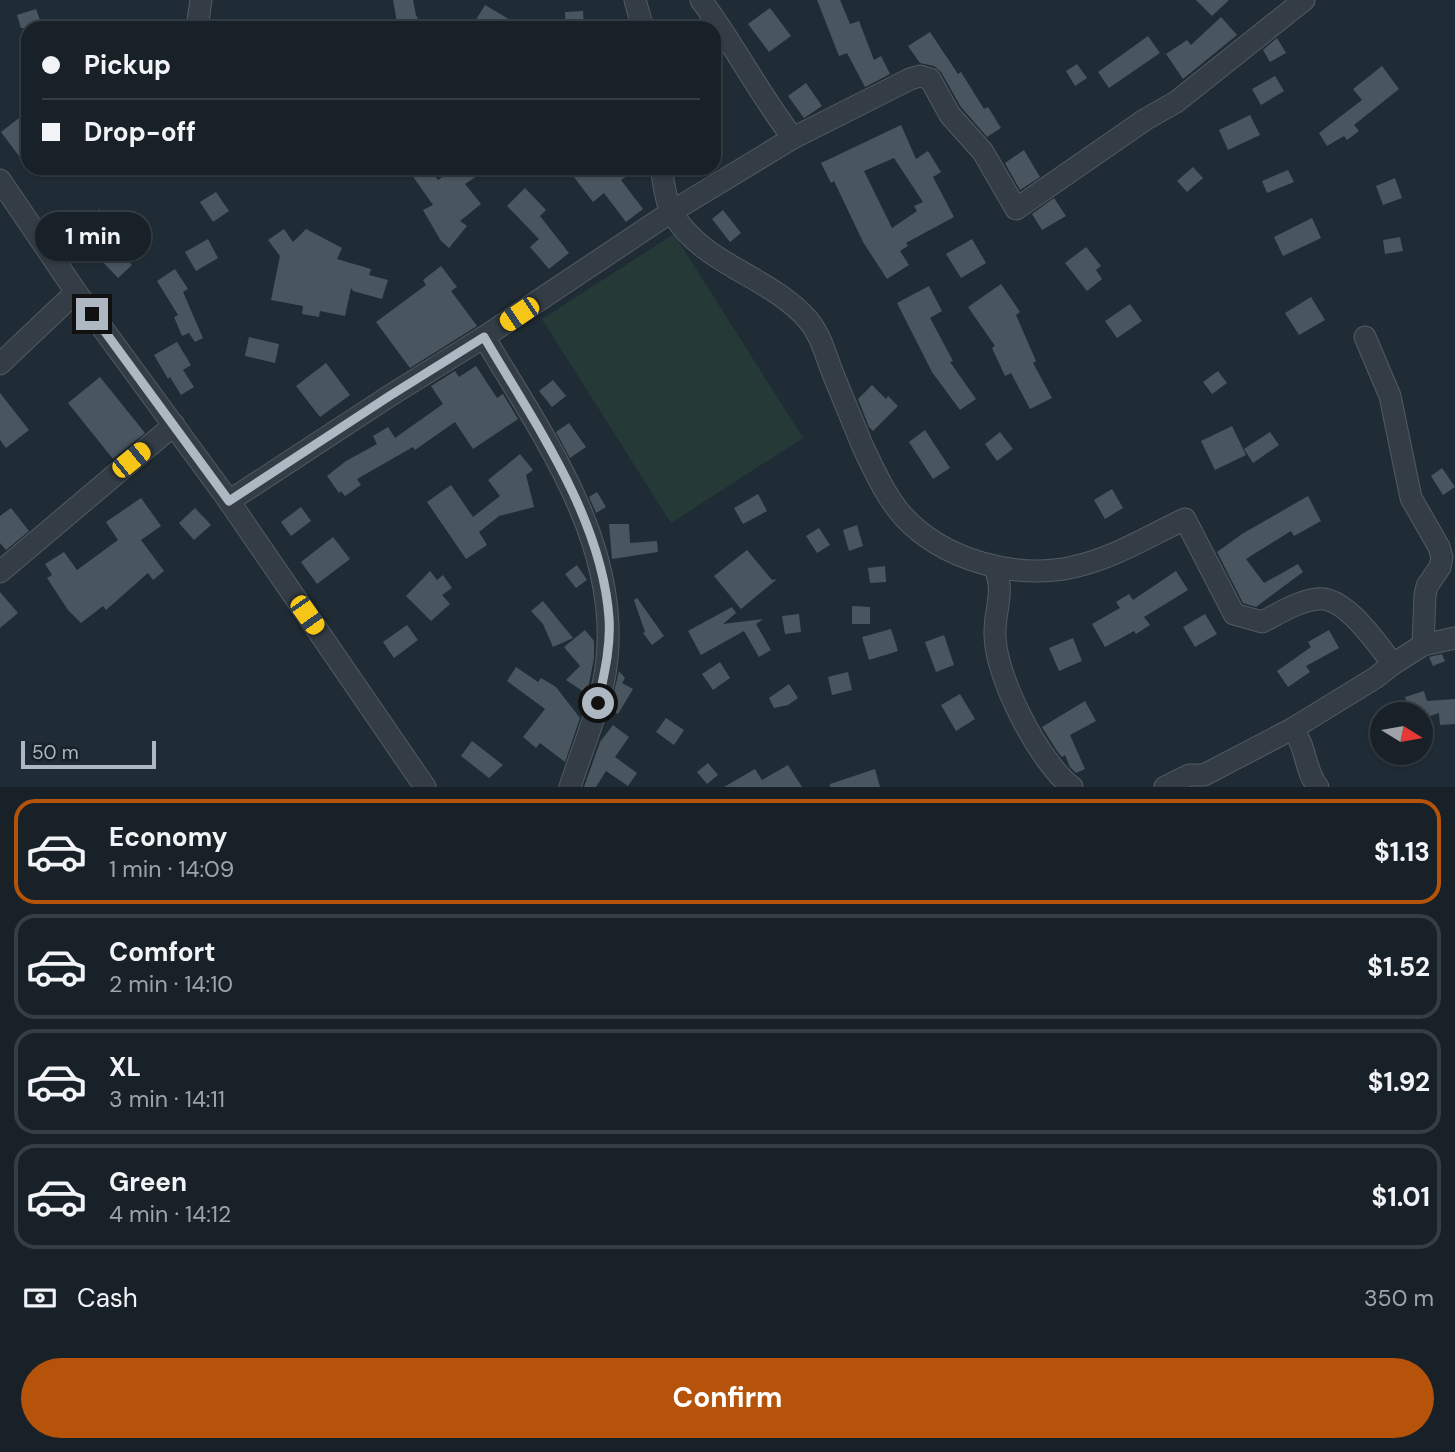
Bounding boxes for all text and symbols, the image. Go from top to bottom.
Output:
text: Pickup [84,48,171,82]
text: Drop-off [84,115,196,149]
callout: 1 min [34,212,150,262]
text: 1 min [65,221,121,251]
car [496,294,543,334]
route end [76,298,108,330]
car [109,439,154,481]
car [287,592,328,638]
route start [582,687,614,719]
north arrow [1370,702,1433,765]
map controls [1370,702,1433,765]
scale bar [21,738,156,770]
text: 50 m [32,740,79,765]
icon: car [25,820,88,883]
text: Economy [109,820,227,854]
text: $1.13 [1374,835,1430,869]
text: 1 min · 14:09 [109,854,234,884]
icon: car [25,935,88,998]
text: Comfort [109,935,215,969]
text: $1.52 [1367,950,1430,984]
text: 2 min · 14:10 [109,969,233,999]
icon: car [25,1050,88,1113]
text: XL [109,1050,141,1084]
text: $1.92 [1368,1065,1430,1099]
text: 3 min · 14:11 [109,1084,225,1114]
icon: car [25,1165,88,1228]
text: Green [109,1165,187,1199]
text: $1.01 [1372,1180,1430,1214]
text: 4 min · 14:12 [109,1199,231,1229]
icon: cash [21,1279,59,1317]
text: Cash [77,1281,138,1315]
text: 350 m [1364,1283,1434,1313]
button: Confirm [21,1358,1434,1438]

